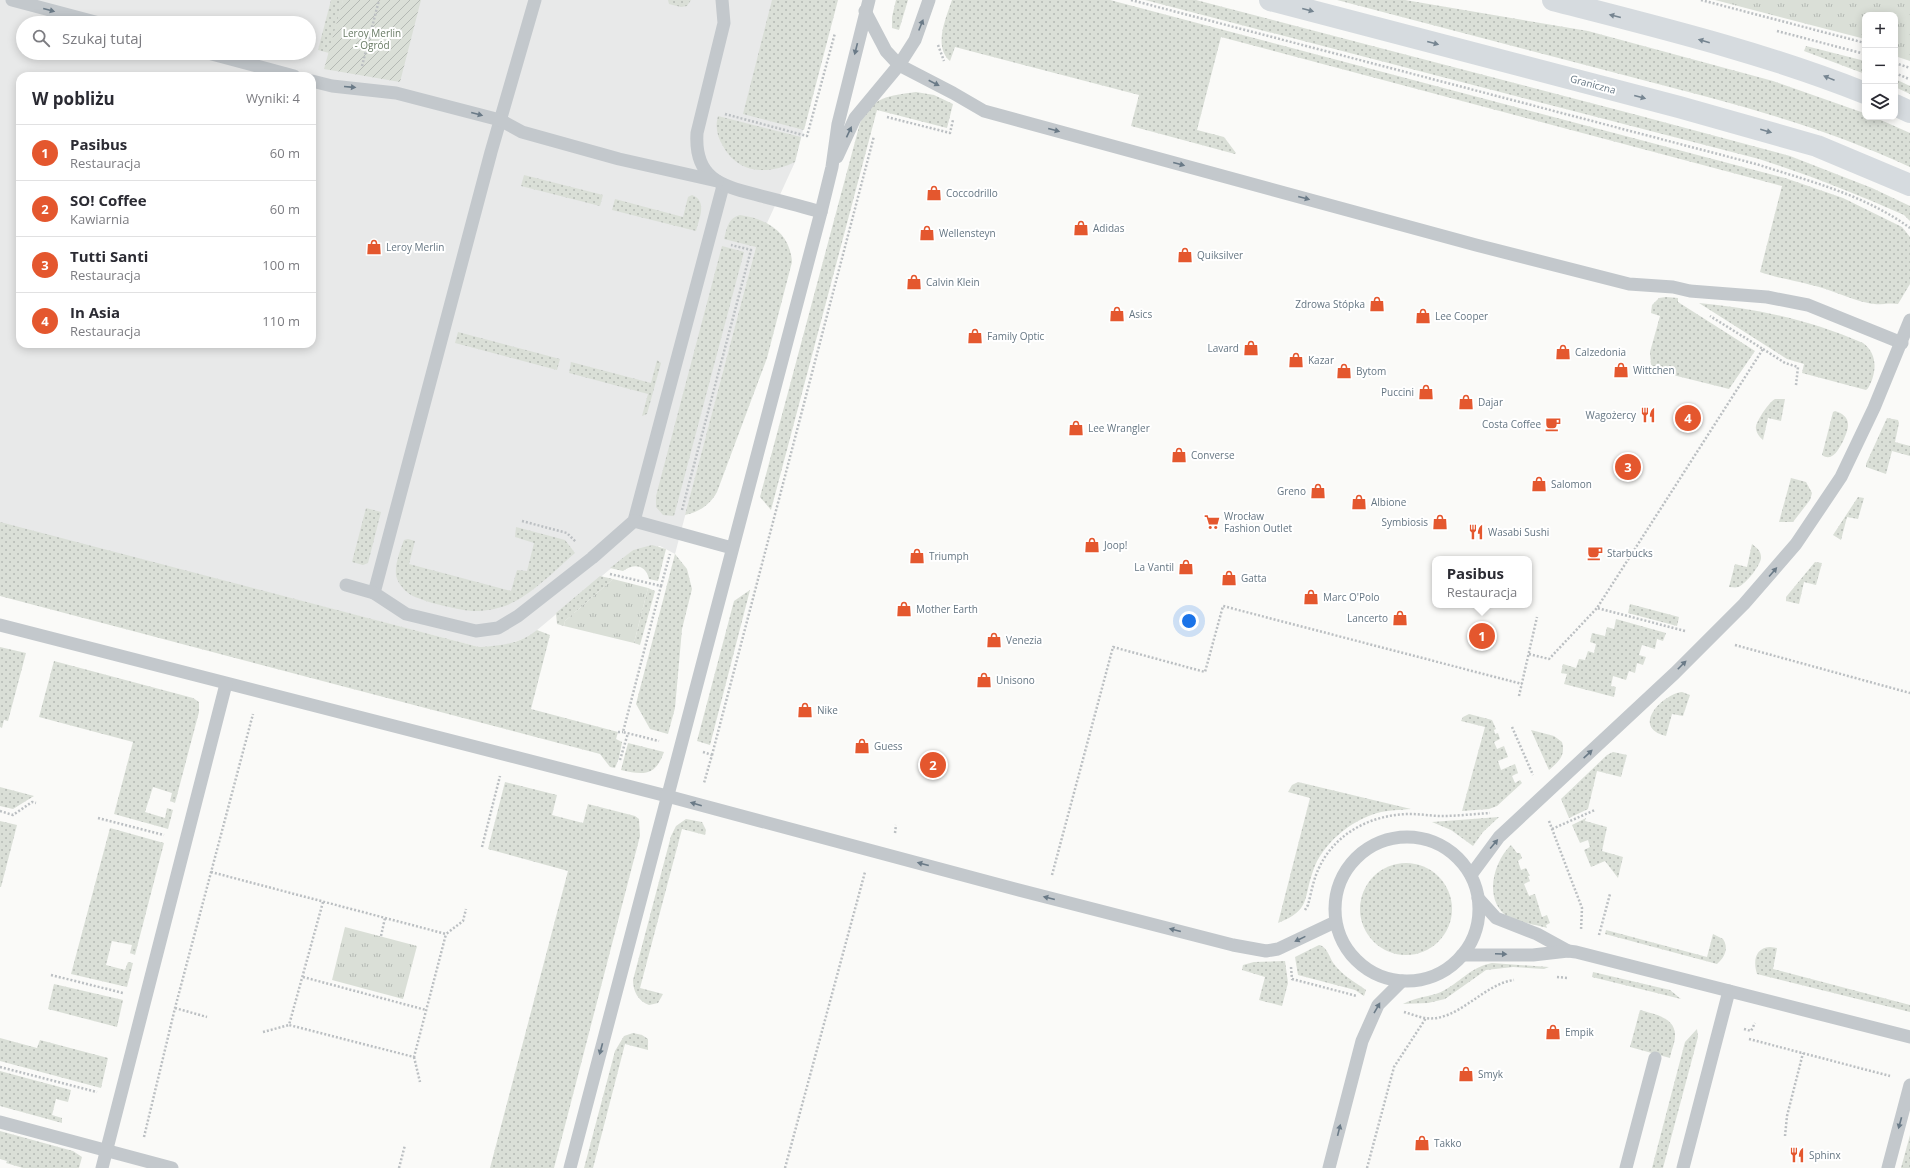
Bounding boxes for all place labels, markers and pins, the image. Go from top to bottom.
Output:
shop icon: Coccodrillo [925,184,943,202]
place label: Coccodrillo [946,186,998,200]
shop icon: Adidas [1072,219,1090,237]
place label: Adidas [1093,221,1125,235]
shop icon: Wellensteyn [918,224,936,242]
place label: Wellensteyn [939,226,996,240]
shop icon: Leroy Merlin [365,238,383,256]
place label: Leroy Merlin [386,240,444,254]
shop icon: Quiksilver [1176,246,1194,264]
place label: Quiksilver [1197,248,1243,262]
shop icon: Calvin Klein [905,273,923,291]
place label: Calvin Klein [926,275,980,289]
shop icon: Zdrowa Stópka [1368,295,1386,313]
place label: Zdrowa Stópka [1295,297,1365,311]
shop icon: Asics [1108,305,1126,323]
place label: Asics [1129,307,1152,321]
shop icon: Lee Cooper [1414,307,1432,325]
place label: Lee Cooper [1435,309,1488,323]
shop icon: Family Optic [966,327,984,345]
place label: Family Optic [987,329,1045,343]
shop icon: Lavard [1242,339,1260,357]
place label: Lavard [1207,341,1239,355]
shop icon: Calzedonia [1554,343,1572,361]
place label: Calzedonia [1575,345,1626,359]
shop icon: Kazar [1287,351,1305,369]
place label: Kazar [1308,353,1334,367]
shop icon: Wittchen [1612,361,1630,379]
shop icon: Bytom [1335,362,1353,380]
place label: Wittchen [1633,363,1675,377]
place label: Bytom [1356,364,1386,378]
shop icon: Puccini [1417,383,1435,401]
place label: Puccini [1381,385,1414,399]
shop icon: Dajar [1457,393,1475,411]
place label: Dajar [1478,395,1503,409]
pin: 4 [1675,403,1701,433]
restaurant icon: Wagożercy [1639,406,1657,424]
place label: Wagożercy [1586,408,1637,422]
cafe icon: Costa Coffee [1544,415,1562,433]
place label: Costa Coffee [1482,417,1541,431]
shop icon: Lee Wrangler [1067,419,1085,437]
place label: Lee Wrangler [1088,421,1150,435]
shop icon: Converse [1170,446,1188,464]
place label: Converse [1191,448,1235,462]
pin: 3 [1615,452,1641,482]
shop icon: Salomon [1530,475,1548,493]
place label: Salomon [1551,477,1592,491]
shop icon: Greno [1309,482,1327,500]
place label: Greno [1277,484,1306,498]
shop icon: Albione [1350,493,1368,511]
place label: Albione [1371,495,1407,509]
place label: Wrocław Fashion Outlet [1224,509,1293,535]
supermarket icon: Wrocław Fashion Outlet [1203,513,1221,531]
shop icon: Symbiosis [1431,513,1449,531]
place label: Symbiosis [1382,515,1428,529]
restaurant icon: Wasabi Sushi [1467,523,1485,541]
place label: Wasabi Sushi [1488,525,1549,539]
shop icon: Joop! [1083,536,1101,554]
place label: Joop! [1103,538,1127,552]
cafe icon: Starbucks [1586,544,1604,562]
place label: Starbucks [1607,546,1653,560]
shop icon: Triumph [908,547,926,565]
place label: Triumph [929,549,969,563]
shop icon: La Vantil [1177,558,1195,576]
place label: La Vantil [1134,560,1174,574]
shop icon: Gatta [1220,569,1238,587]
place label: Gatta [1241,571,1267,585]
shop icon: Marc O'Polo [1302,588,1320,606]
place label: Marc O'Polo [1323,590,1380,604]
shop icon: Mother Earth [895,600,913,618]
place label: Mother Earth [916,602,978,616]
shop icon: Lancerto [1391,609,1409,627]
place label: Lancerto [1347,611,1388,625]
pin: 1 [1469,621,1495,651]
shop icon: Venezia [985,631,1003,649]
place label: Venezia [1006,633,1042,647]
shop icon: Unisono [975,671,993,689]
place label: Unisono [996,673,1035,687]
shop icon: Nike [796,701,814,719]
place label: Nike [817,703,838,717]
shop icon: Guess [853,737,871,755]
place label: Guess [874,739,903,753]
pin: 2 [920,750,946,780]
shop icon: Empik [1544,1023,1562,1041]
place label: Empik [1565,1025,1594,1039]
shop icon: Smyk [1457,1065,1475,1083]
place label: Smyk [1478,1067,1504,1081]
shop icon: Takko [1413,1134,1431,1152]
place label: Takko [1434,1136,1462,1150]
restaurant icon: Sphinx [1788,1146,1806,1164]
place label: Sphinx [1809,1148,1841,1162]

